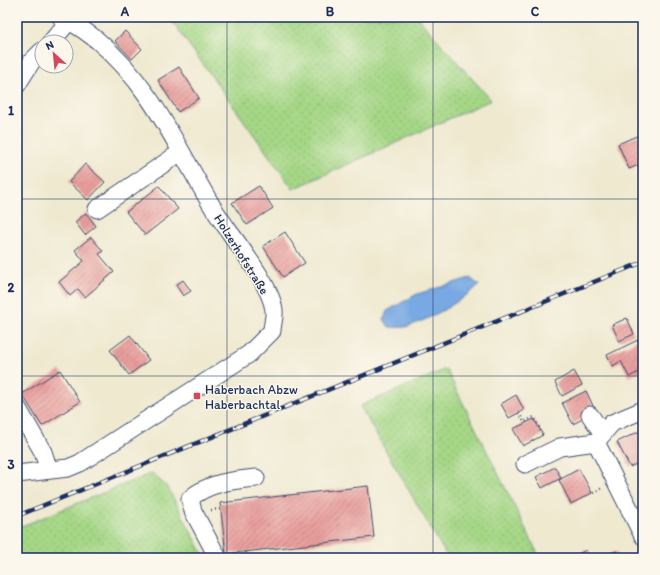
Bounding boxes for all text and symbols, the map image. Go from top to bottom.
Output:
text: A [120,4,130,19]
text: B [326,4,335,19]
text: C [531,4,540,19]
north arrow [34,34,74,74]
text: N [43,38,56,53]
text: 1 [8,103,14,118]
street label: Holzerhofstraße [211,211,272,297]
text: 2 [8,280,15,295]
place label: Haberbach Abzw Haberbachtal [205,382,298,412]
marker: Haberbach Abzw Haberbachtal [192,391,202,401]
text: 3 [7,457,15,472]

